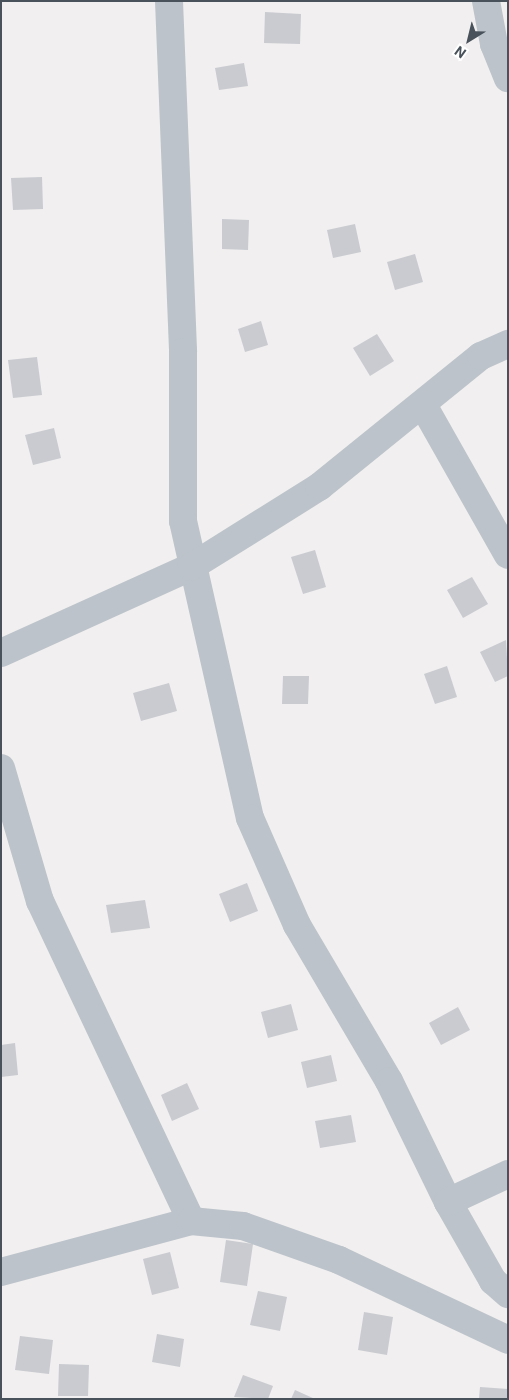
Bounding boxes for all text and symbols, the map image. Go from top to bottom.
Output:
north arrow [444,15,494,65]
text: N [451,43,469,62]

